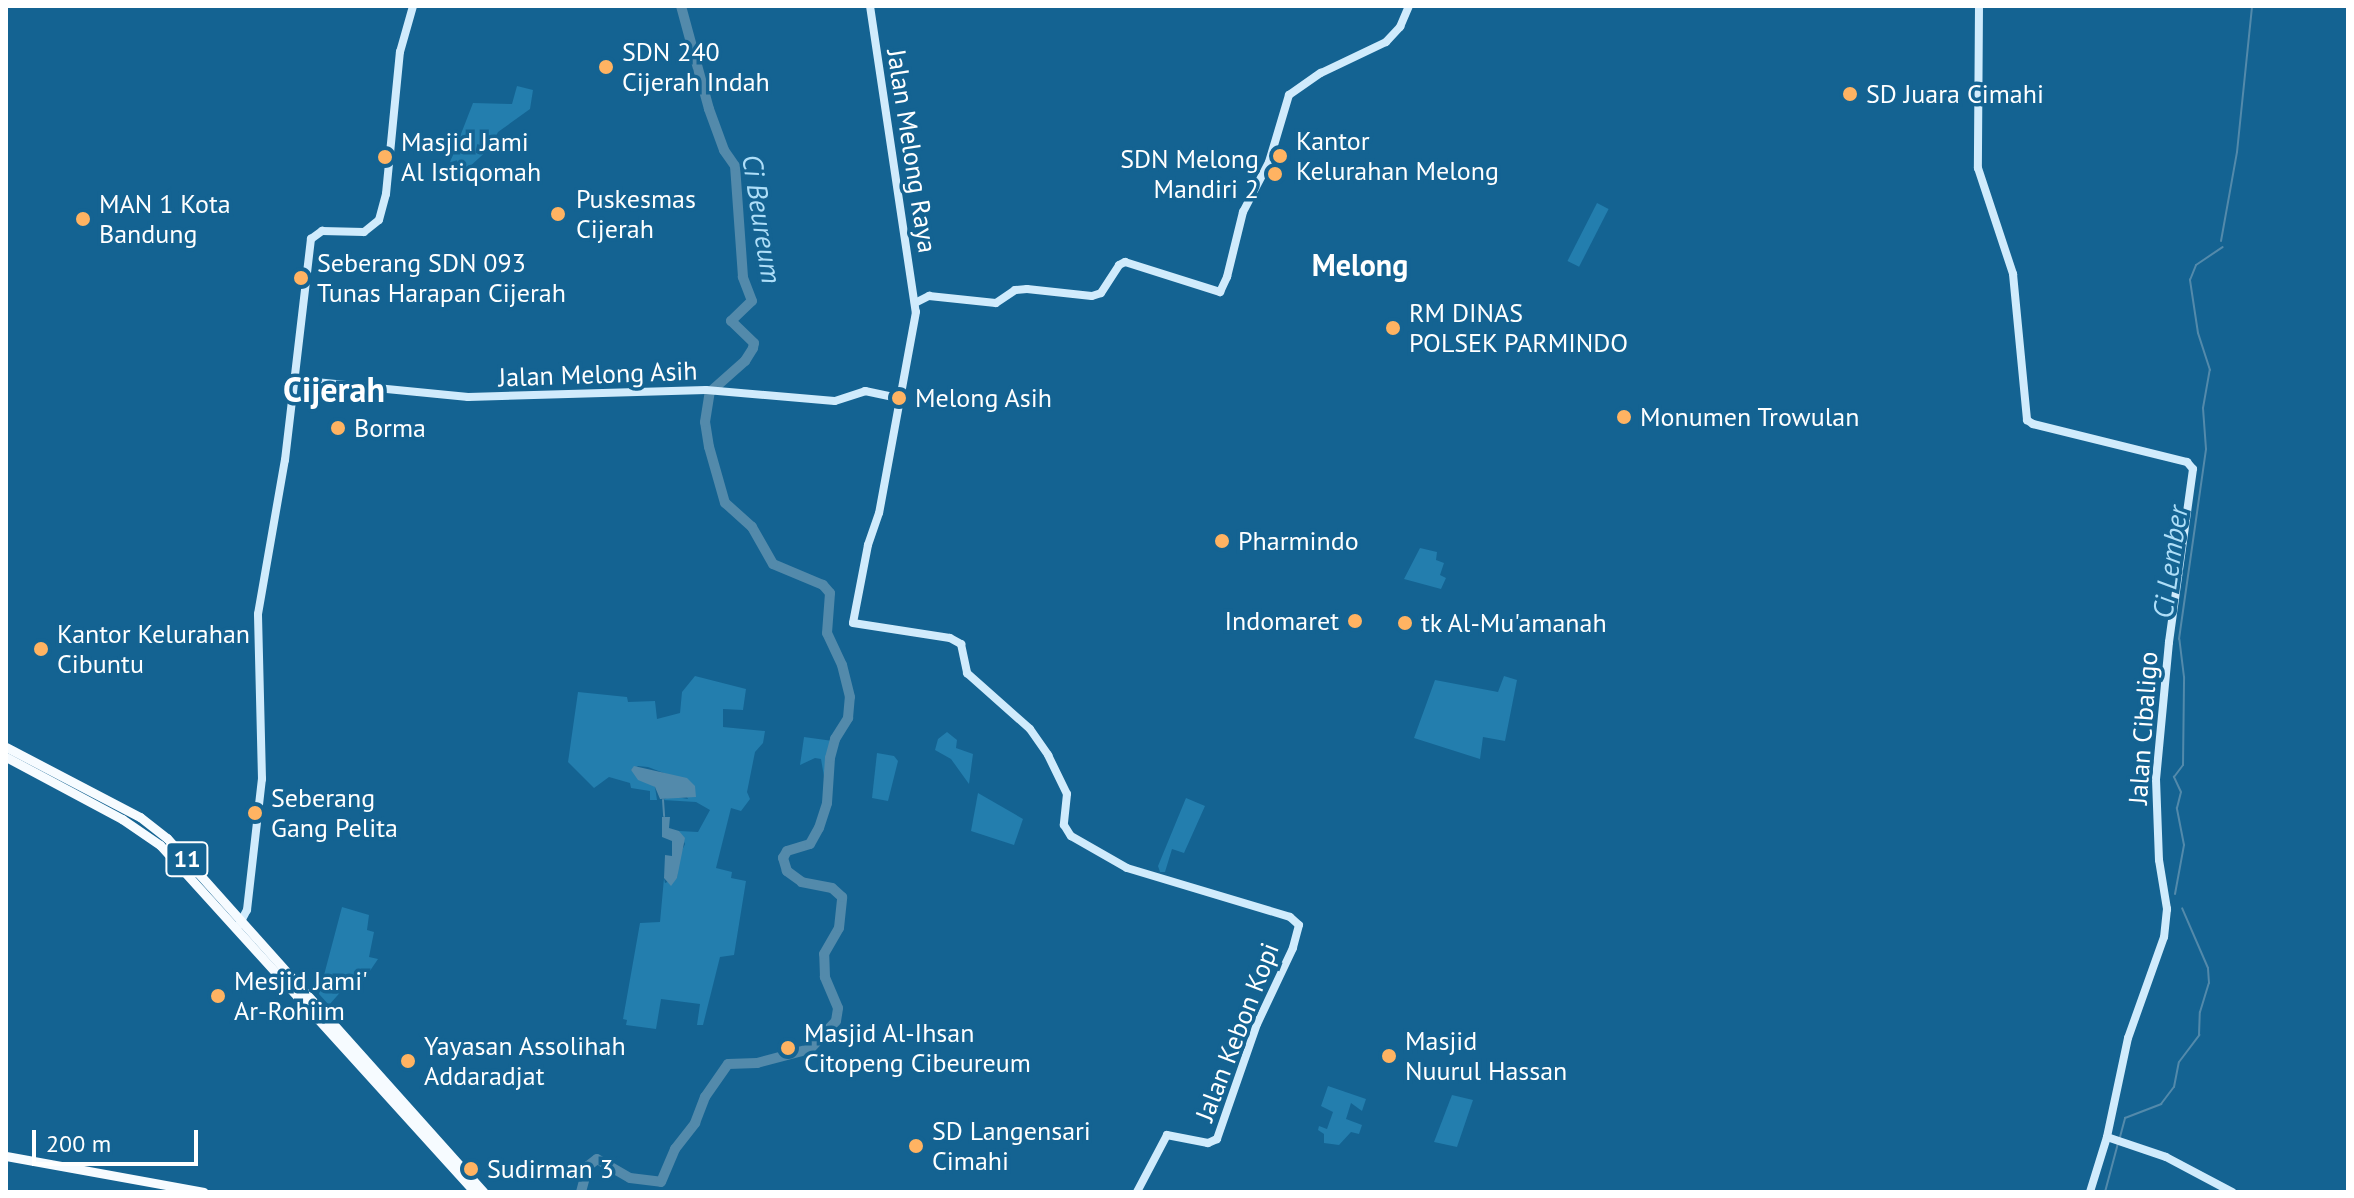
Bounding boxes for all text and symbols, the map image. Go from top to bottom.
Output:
place label: SDN 240 Cijerah Indah [622,36,770,98]
street label: Jalan Melong Raya [881,47,943,255]
marker: SDN 240 Cijerah Indah [597,58,615,76]
place label: SD Juara Cimahi [1866,78,2044,110]
marker: SD Juara Cimahi [1841,85,1859,103]
place label: Kantor Kelurahan Melong [1296,125,1499,186]
place label: Masjid Jami Al Istiqomah [401,126,541,188]
place label: SDN Melong Mandiri 2 [1120,143,1259,204]
marker: Kantor Kelurahan Melong [1271,147,1289,165]
marker: Masjid Jami Al Istiqomah [376,148,394,166]
water label: Ci Beureum [735,152,789,286]
marker: SDN Melong Mandiri 2 [1266,165,1284,183]
place label: Puskesmas Cijerah [576,183,696,244]
place label: MAN 1 Kota Bandung [99,188,231,250]
marker: Puskesmas Cijerah [547,203,569,225]
marker: MAN 1 Kota Bandung [74,210,92,228]
place label: Seberang SDN 093 Tunas Harapan Cijerah [317,247,566,308]
district label: Melong [1312,247,1408,283]
marker: Seberang SDN 093 Tunas Harapan Cijerah [292,269,310,287]
place label: RM DINAS POLSEK PARMINDO [1409,297,1629,358]
marker: RM DINAS POLSEK PARMINDO [1384,319,1402,337]
street label: Jalan Melong Asih [498,355,698,393]
district label: Cijerah [283,370,385,410]
place label: Melong Asih [915,382,1053,414]
marker: Melong Asih [890,389,908,407]
place label: Monumen Trowulan [1640,401,1860,433]
marker: Monumen Trowulan [1615,408,1633,426]
place label: Borma [354,412,426,444]
marker: Borma [329,419,347,437]
water label: Ci Lember [2145,504,2195,620]
place label: Pharmindo [1238,525,1359,557]
marker: Pharmindo [1213,532,1231,550]
place label: Indomaret [1224,605,1339,637]
place label: tk Al-Mu'amanah [1421,607,1608,639]
marker: Indomaret [1346,612,1364,630]
marker: tk Al-Mu'amanah [1396,614,1414,632]
place label: Kantor Kelurahan Cibuntu [57,618,250,680]
marker: Kantor Kelurahan Cibuntu [32,640,50,658]
street label: Jalan Cibaligo [2122,650,2164,806]
place label: Seberang Gang Pelita [271,782,398,844]
marker: Seberang Gang Pelita [246,804,264,822]
road number: 11 [165,839,209,879]
street label: Jalan Kebon Kopi [1189,938,1285,1126]
place label: Mesjid Jami' Ar-Rohiim [234,965,368,1026]
marker: Mesjid Jami' Ar-Rohiim [209,987,227,1005]
place label: Masjid Al-Ihsan Citopeng Cibeureum [804,1017,1031,1078]
place label: Masjid Nuurul Hassan [1405,1025,1567,1086]
place label: Yayasan Assolihah Addaradjat [424,1030,626,1092]
marker: Masjid Al-Ihsan Citopeng Cibeureum [779,1039,797,1057]
marker: Masjid Nuurul Hassan [1380,1047,1398,1065]
marker: Yayasan Assolihah Addaradjat [399,1052,417,1070]
scale bar [36,1114,202,1164]
place label: SD Langensari Cimahi [932,1115,1091,1176]
text: 200 m [46,1128,111,1159]
marker: SD Langensari Cimahi [907,1137,925,1155]
place label: Sudirman 3 [487,1153,614,1185]
marker: Sudirman 3 [462,1160,480,1178]

